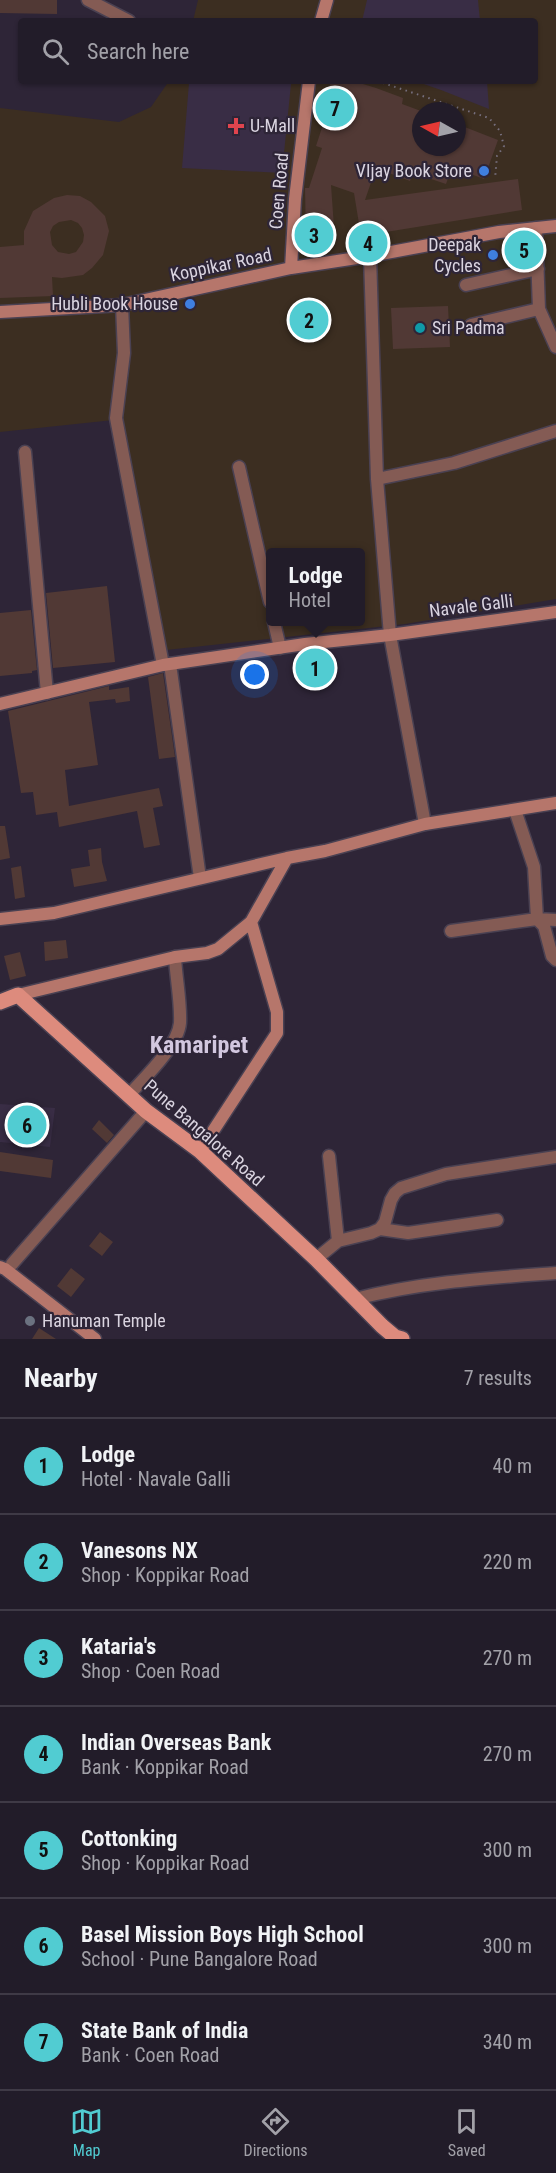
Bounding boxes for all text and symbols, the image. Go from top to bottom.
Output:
search box [18,18,538,84]
icon: search [39,35,72,68]
text: Search here [87,39,189,64]
pin: 7 [316,86,354,130]
north arrow [412,102,466,156]
place label: U-Mall [250,115,295,136]
marker: U-Mall [227,117,245,135]
street label: Coen Road [265,152,292,230]
place label: VIjay Book Store [356,160,472,181]
marker: VIjay Book Store [477,164,491,178]
pin: 3 [294,212,334,258]
pin: 4 [348,220,388,266]
pin: 5 [504,228,544,272]
place label: Deepak Cycles [428,234,481,276]
street label: Koppikar Road [168,244,273,285]
marker: Deepak Cycles [486,248,500,262]
place label: Hubli Book House [51,293,178,314]
marker: Hubli Book House [183,297,197,311]
pin: 2 [290,298,328,342]
place label: Sri Padma [432,317,505,338]
marker: Sri Padma [413,321,427,335]
popup [266,548,365,626]
text: Lodge [289,563,342,588]
text: Hotel [289,588,331,612]
street label: Navale Galli [428,590,514,621]
pin: 1 [296,646,334,690]
your location [240,660,269,689]
district label: Kamaripet [150,1031,248,1059]
street label: Pune Bangalore Road [140,1075,269,1190]
pin: 6 [8,1102,46,1148]
place label: Hanuman Temple [42,1310,166,1331]
marker: Hanuman Temple [23,1314,37,1328]
text: Nearby [24,1363,98,1393]
text: 7 results [464,1366,532,1390]
text: Lodge [81,1442,135,1467]
text: 1 [38,1454,49,1478]
text: 40 m [493,1454,532,1478]
text: Hotel · Navale Galli [81,1467,231,1491]
text: Vanesons NX [81,1538,198,1563]
text: 2 [38,1550,49,1574]
text: 220 m [483,1550,532,1574]
text: Shop · Koppikar Road [81,1563,249,1587]
text: Kataria's [81,1634,156,1659]
text: 3 [38,1646,49,1670]
text: 270 m [483,1646,532,1670]
text: Shop · Coen Road [81,1659,220,1683]
text: Indian Overseas Bank [81,1730,271,1755]
text: 4 [38,1742,49,1766]
text: 270 m [483,1742,532,1766]
text: Bank · Koppikar Road [81,1755,249,1779]
text: Cottonking [81,1826,177,1851]
text: 5 [38,1838,49,1862]
text: 300 m [483,1838,532,1862]
text: Shop · Koppikar Road [81,1851,249,1875]
text: Basel Mission Boys High School [81,1922,364,1947]
text: 6 [38,1934,49,1958]
text: 300 m [483,1934,532,1958]
text: School · Pune Bangalore Road [81,1947,318,1971]
text: State Bank of India [81,2018,248,2043]
text: 7 [38,2030,49,2054]
text: 340 m [483,2030,532,2054]
text: Bank · Coen Road [81,2043,219,2067]
tab: Map [70,2105,103,2160]
tab: Directions [244,2105,307,2160]
tab: Saved [448,2105,486,2160]

